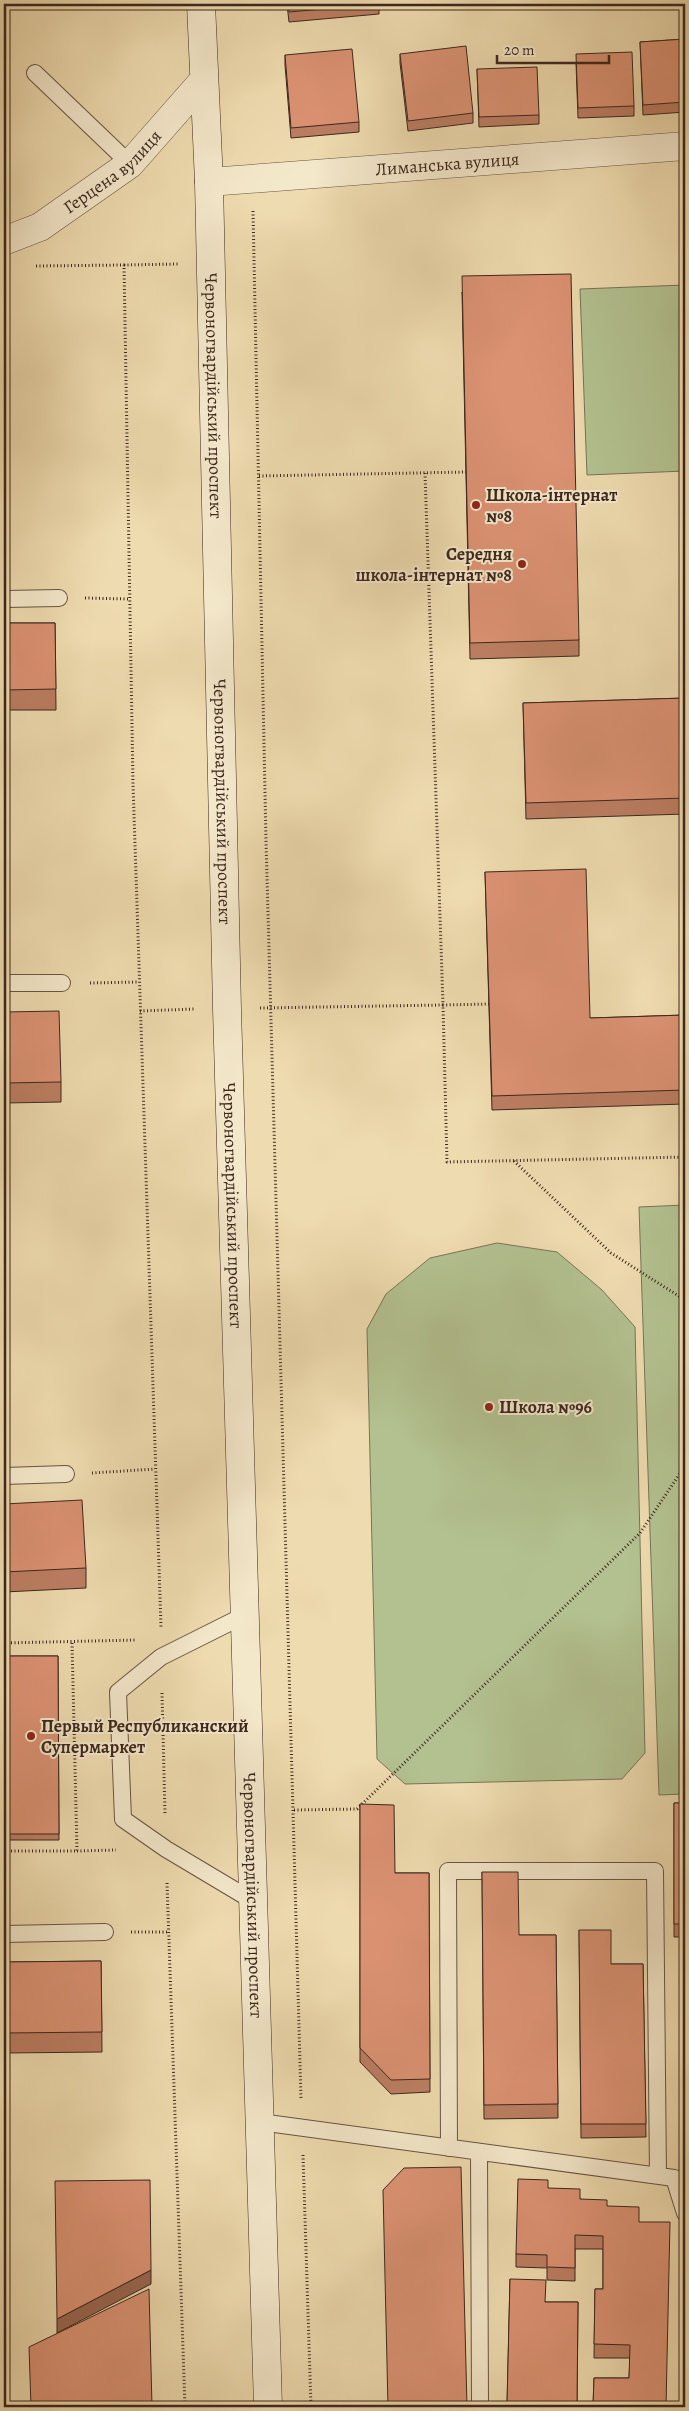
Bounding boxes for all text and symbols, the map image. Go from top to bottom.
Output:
scale bar [497,32,609,64]
text: 20 m [504,40,535,60]
street label: Герцена вулиця [58,125,167,219]
street label: Лиманська вулиця [374,147,520,181]
street label: Червоногвардійський проспект [199,273,228,519]
place label: Школа-інтернат №8 [486,483,617,528]
marker: Школа-інтернат №8 [470,499,482,511]
place label: Середня школа-інтернат №8 [356,542,512,587]
marker: Середня школа-інтернат №8 [516,558,528,570]
street label: Червоногвардійський проспект [208,679,237,925]
street label: Червоногвардійський проспект [217,1082,248,1329]
place label: Школа №96 [499,1395,592,1419]
marker: Школа №96 [483,1401,495,1413]
place label: Первый Республиканский Супермаркет [41,1714,249,1759]
marker: Первый Республиканский Супермаркет [25,1730,37,1742]
street label: Червоногвардійський проспект [237,1772,269,2018]

